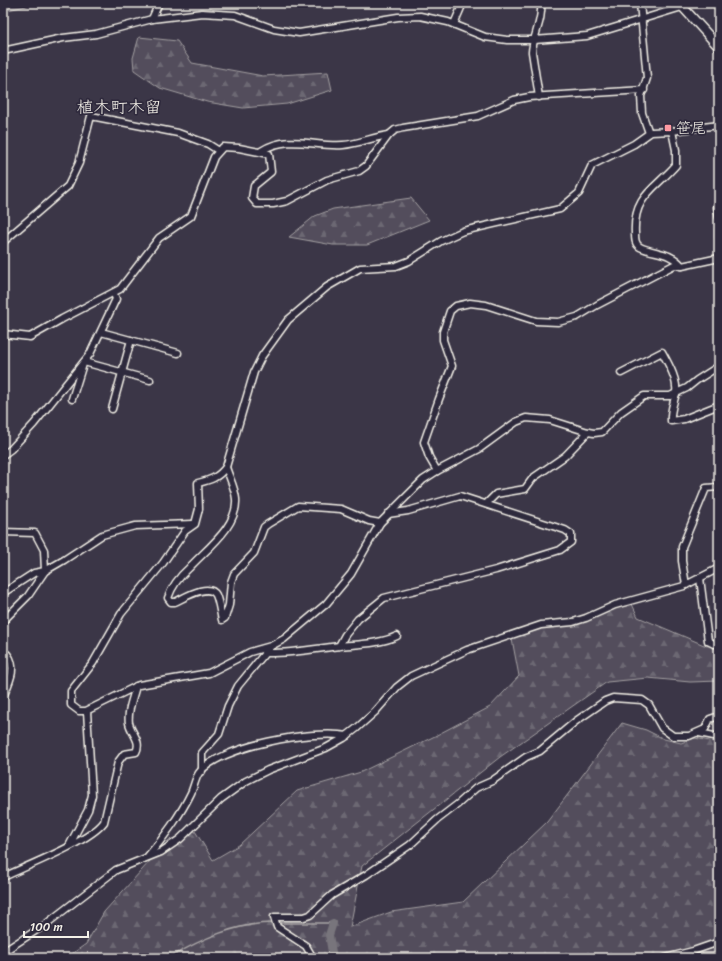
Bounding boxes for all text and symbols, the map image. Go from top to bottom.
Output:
district label: 植木町木留 [77,92,162,122]
place label: 笹尾 [676,115,706,141]
marker: 笹尾 [663,123,673,133]
scale bar [24,913,88,939]
text: 100 m [30,916,63,938]

